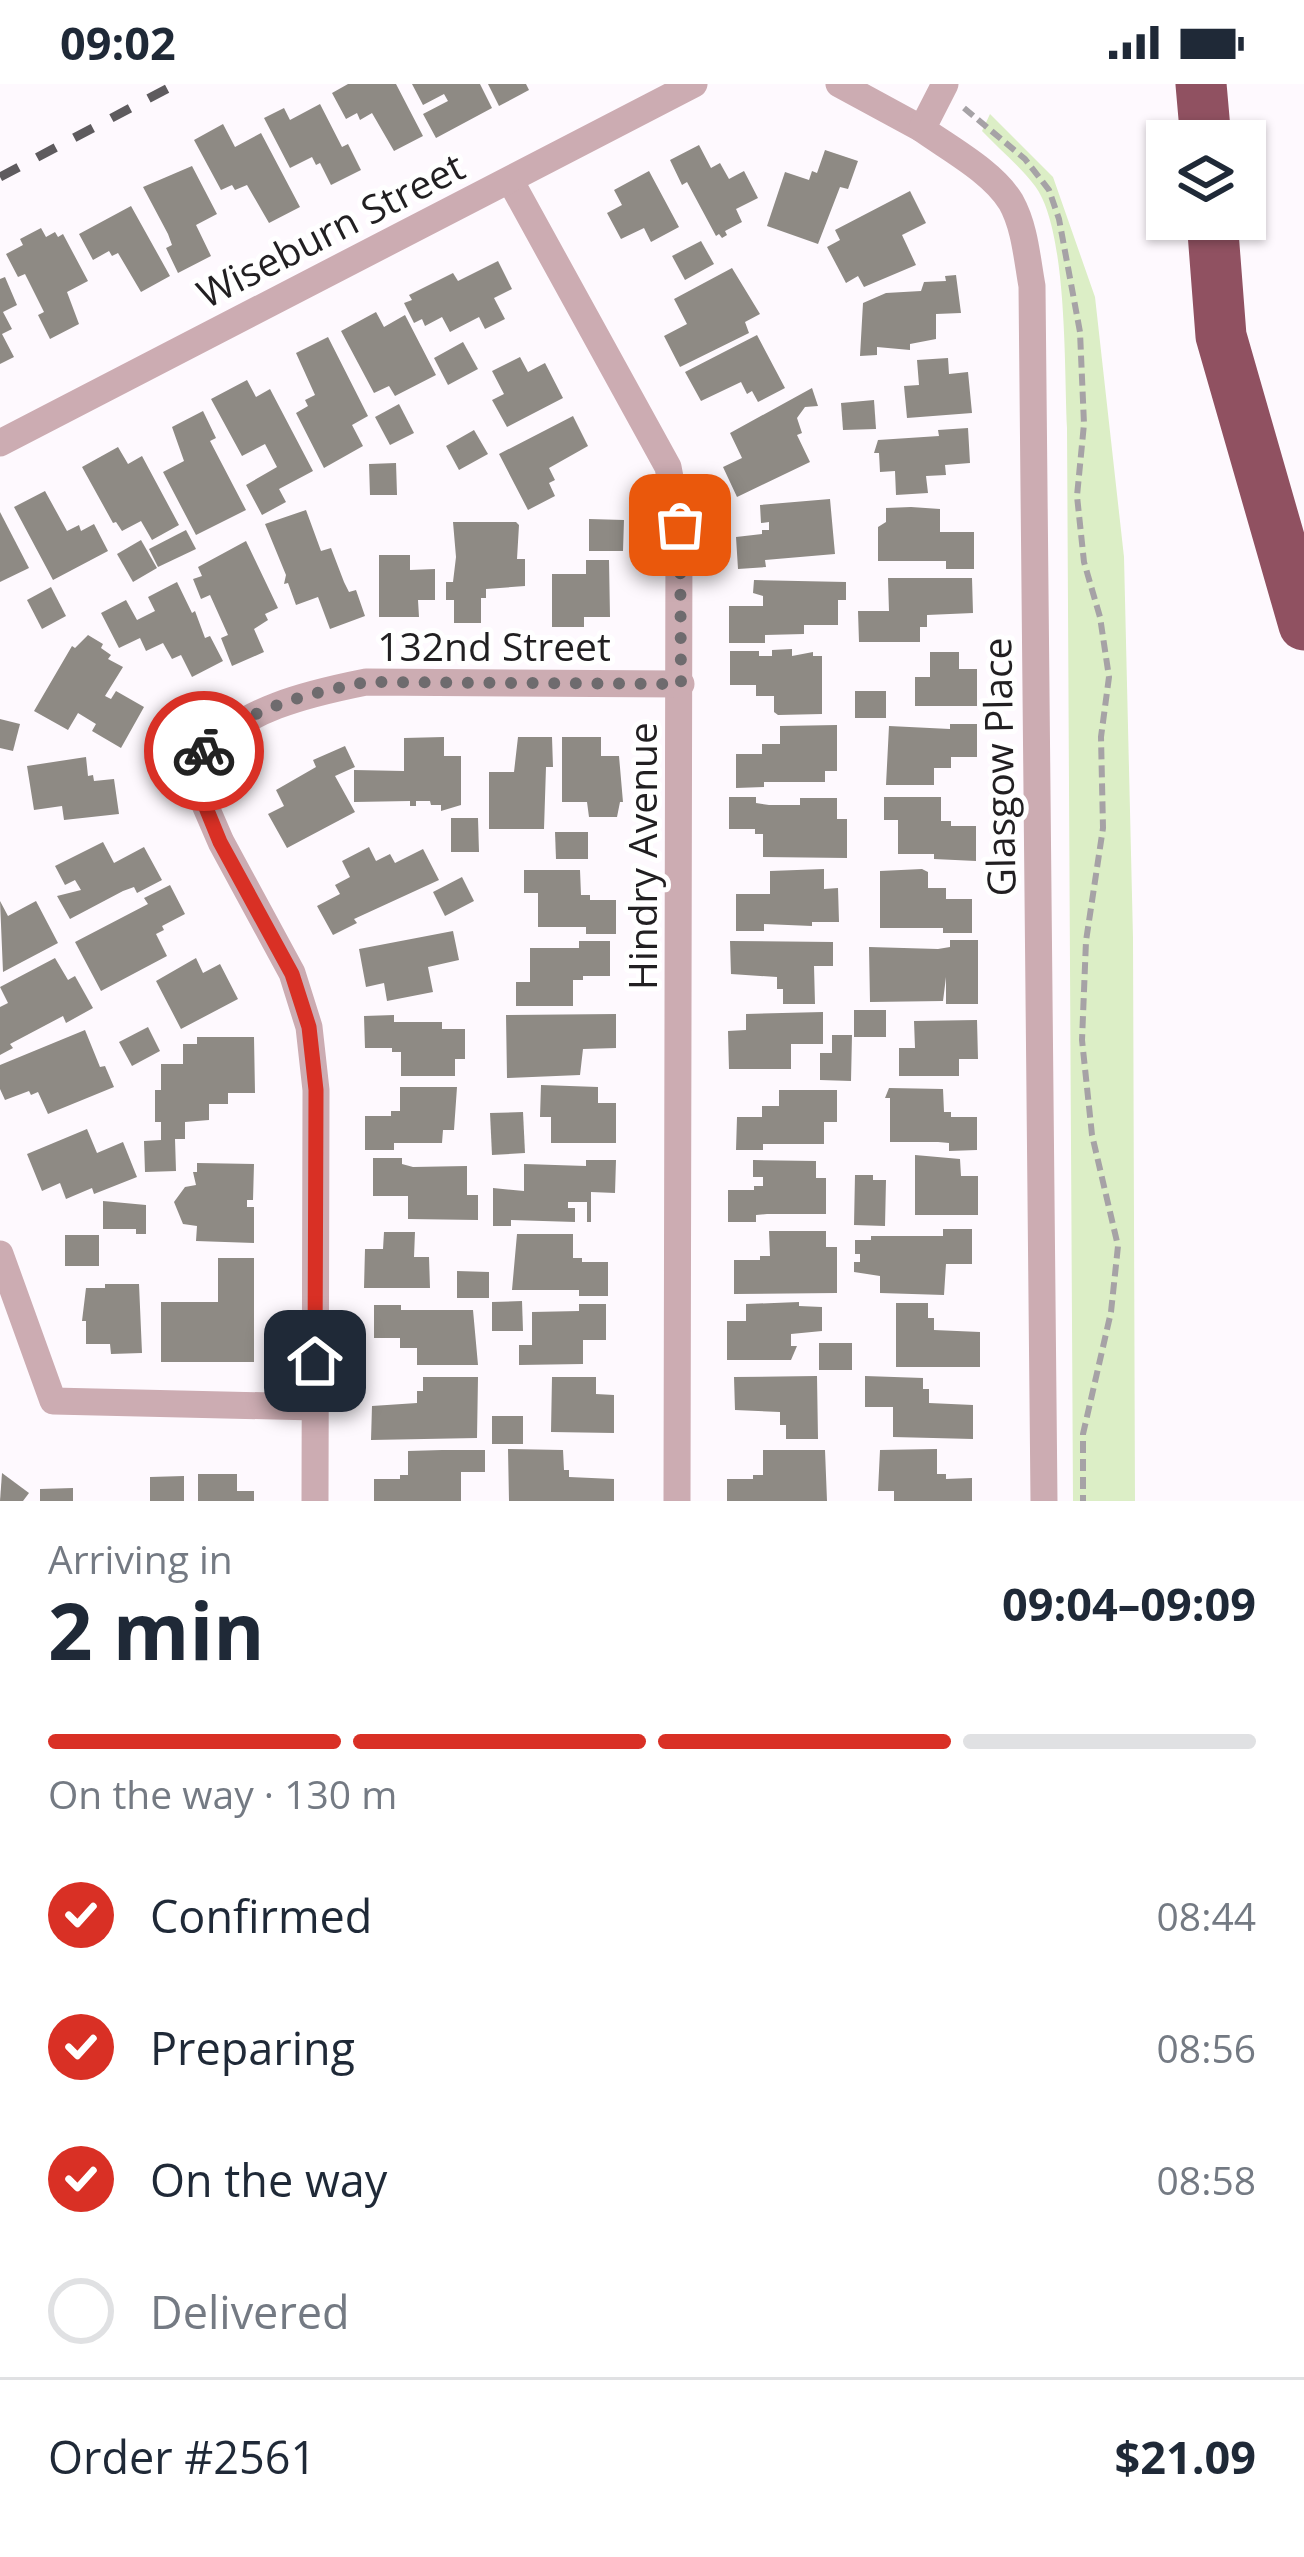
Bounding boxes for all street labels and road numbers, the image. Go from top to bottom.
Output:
street label: Wiseburn Street [187,139,473,319]
street label: 132nd Street [377,619,611,672]
street label: Glasgow Place [969,637,1027,897]
street label: Hindry Avenue [615,722,668,990]

